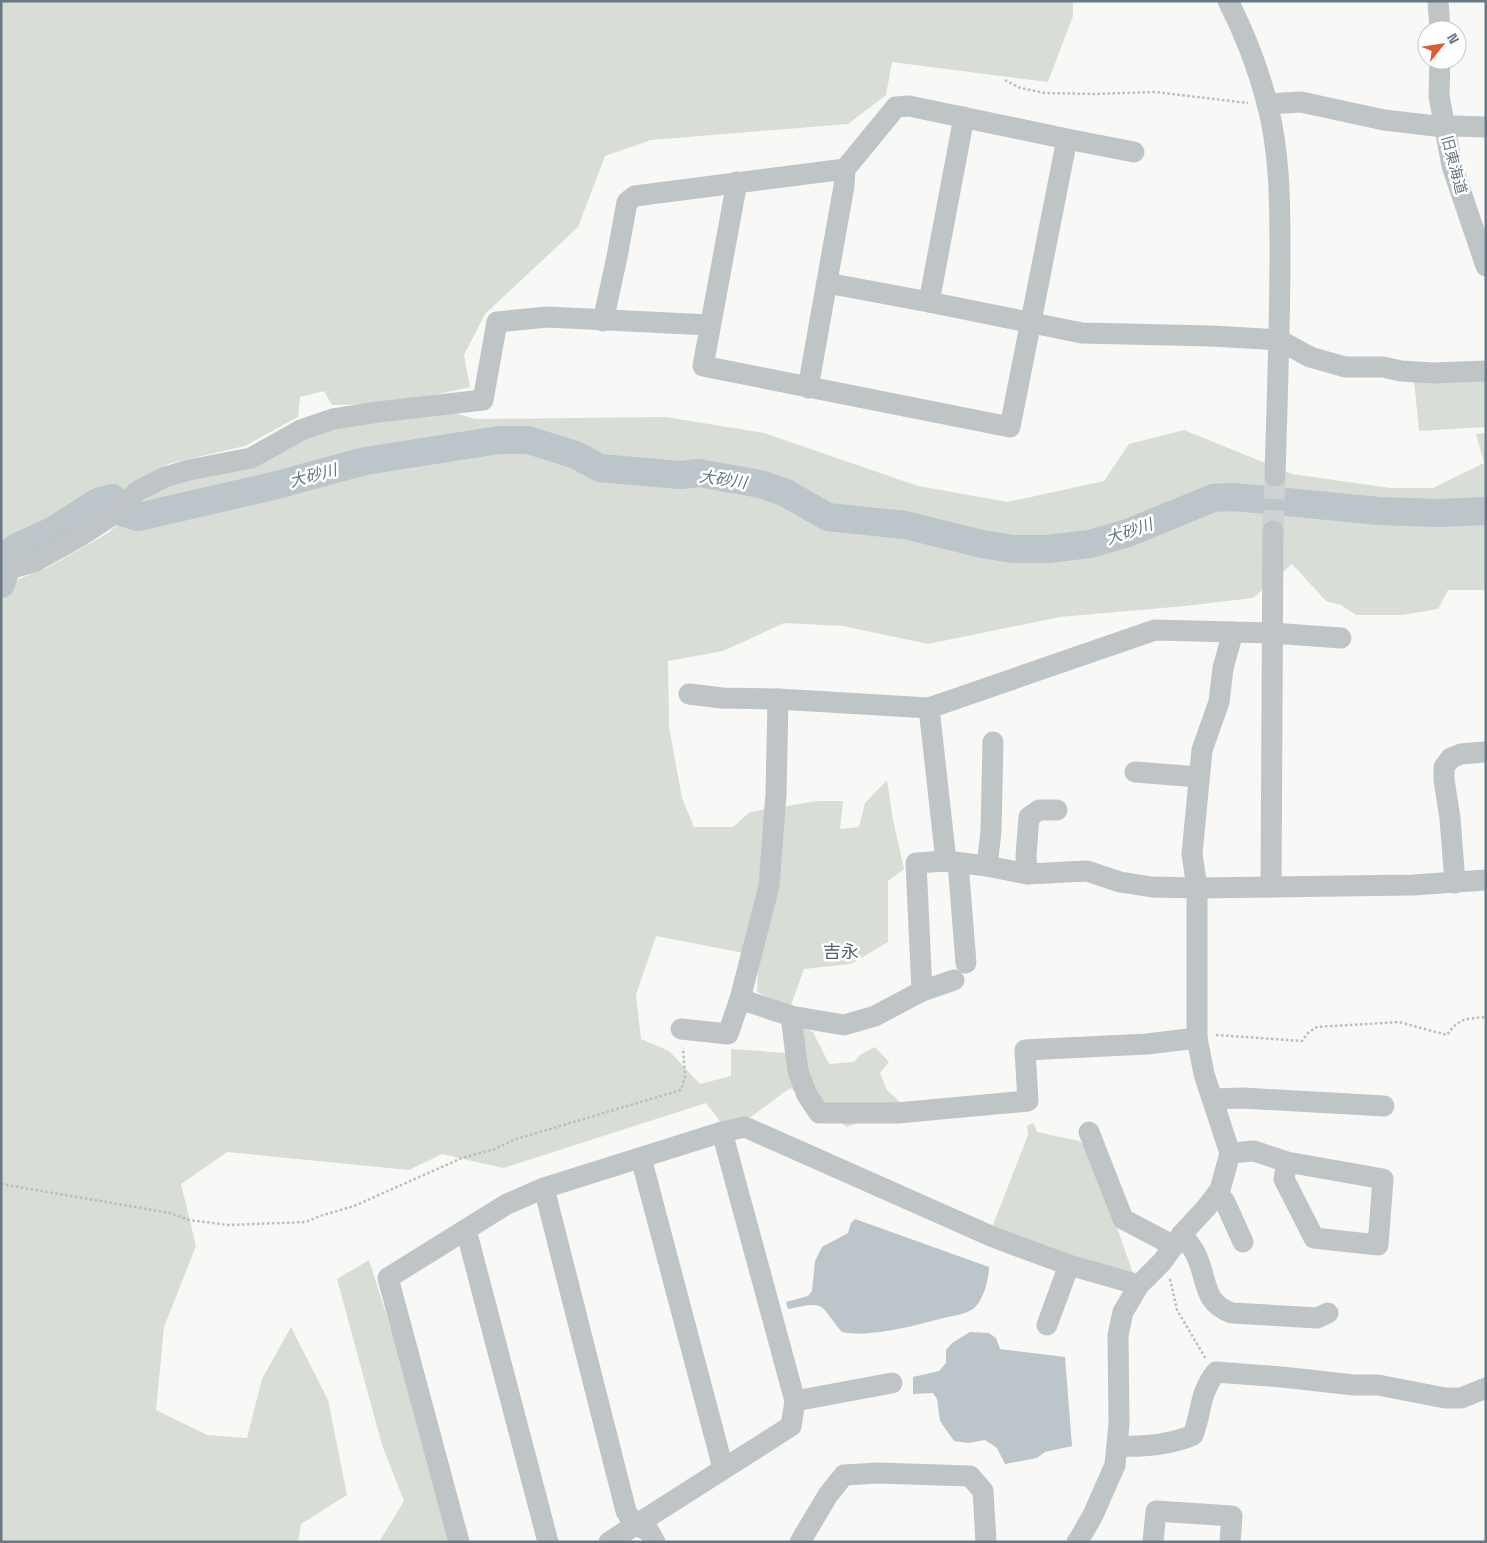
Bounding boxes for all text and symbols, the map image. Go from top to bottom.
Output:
north arrow [1417,20,1467,70]
text: N [1443,30,1463,47]
street label: 旧東海道 [1438,133,1471,196]
water label: 大砂川 [287,459,341,492]
water label: 大砂川 [698,466,750,494]
water label: 大砂川 [1103,513,1157,549]
district label: 吉永 [823,940,859,963]

